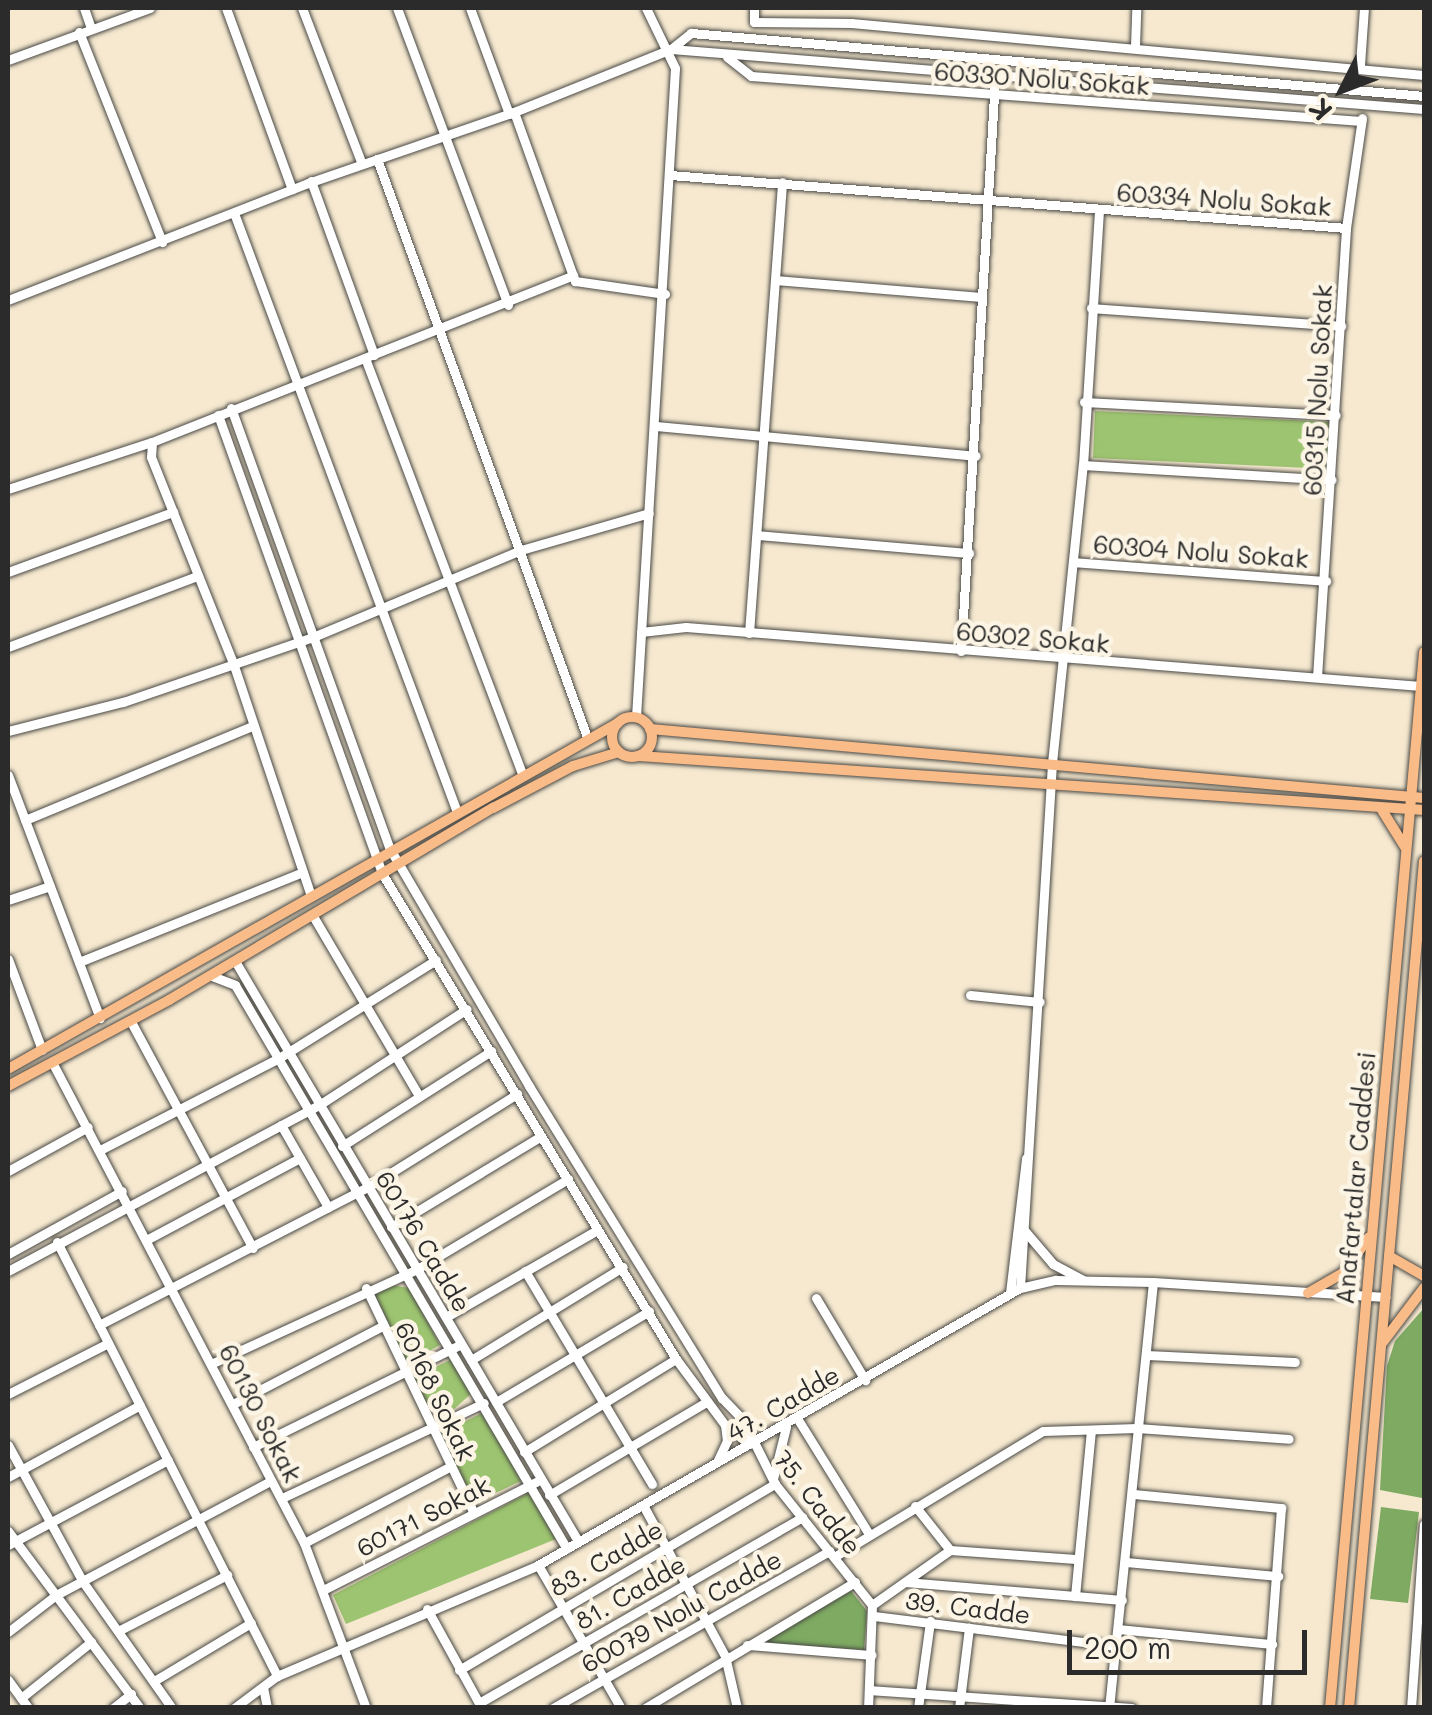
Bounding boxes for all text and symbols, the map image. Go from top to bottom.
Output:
north arrow [1292,40,1392,140]
street label: 60330 Nolu Sokak [933,56,1151,100]
text: K [1300,91,1339,129]
street label: 60334 Nolu Sokak [1116,177,1332,221]
street label: 60315 Nolu Sokak [1296,284,1338,496]
street label: 60304 Nolu Sokak [1092,529,1310,573]
street label: 60302 Sokak [955,615,1111,659]
street label: Anafartalar Caddesi [1329,1050,1381,1306]
street label: 60176 Cadde [370,1165,478,1317]
street label: 60168 Sokak [389,1317,483,1465]
street label: 60130 Sokak [213,1339,309,1487]
street label: 47. Cadde [722,1359,844,1447]
street label: 75. Cadde [768,1444,868,1560]
street label: 60171 Sokak [351,1470,495,1562]
street label: 83. Cadde [544,1514,668,1602]
street label: 60079 Nolu Cadde [576,1543,786,1679]
street label: 81. Cadde [570,1548,690,1636]
street label: 39. Cadde [904,1584,1032,1630]
scale bar [1072,1610,1312,1672]
text: 200 m [1084,1627,1171,1667]

